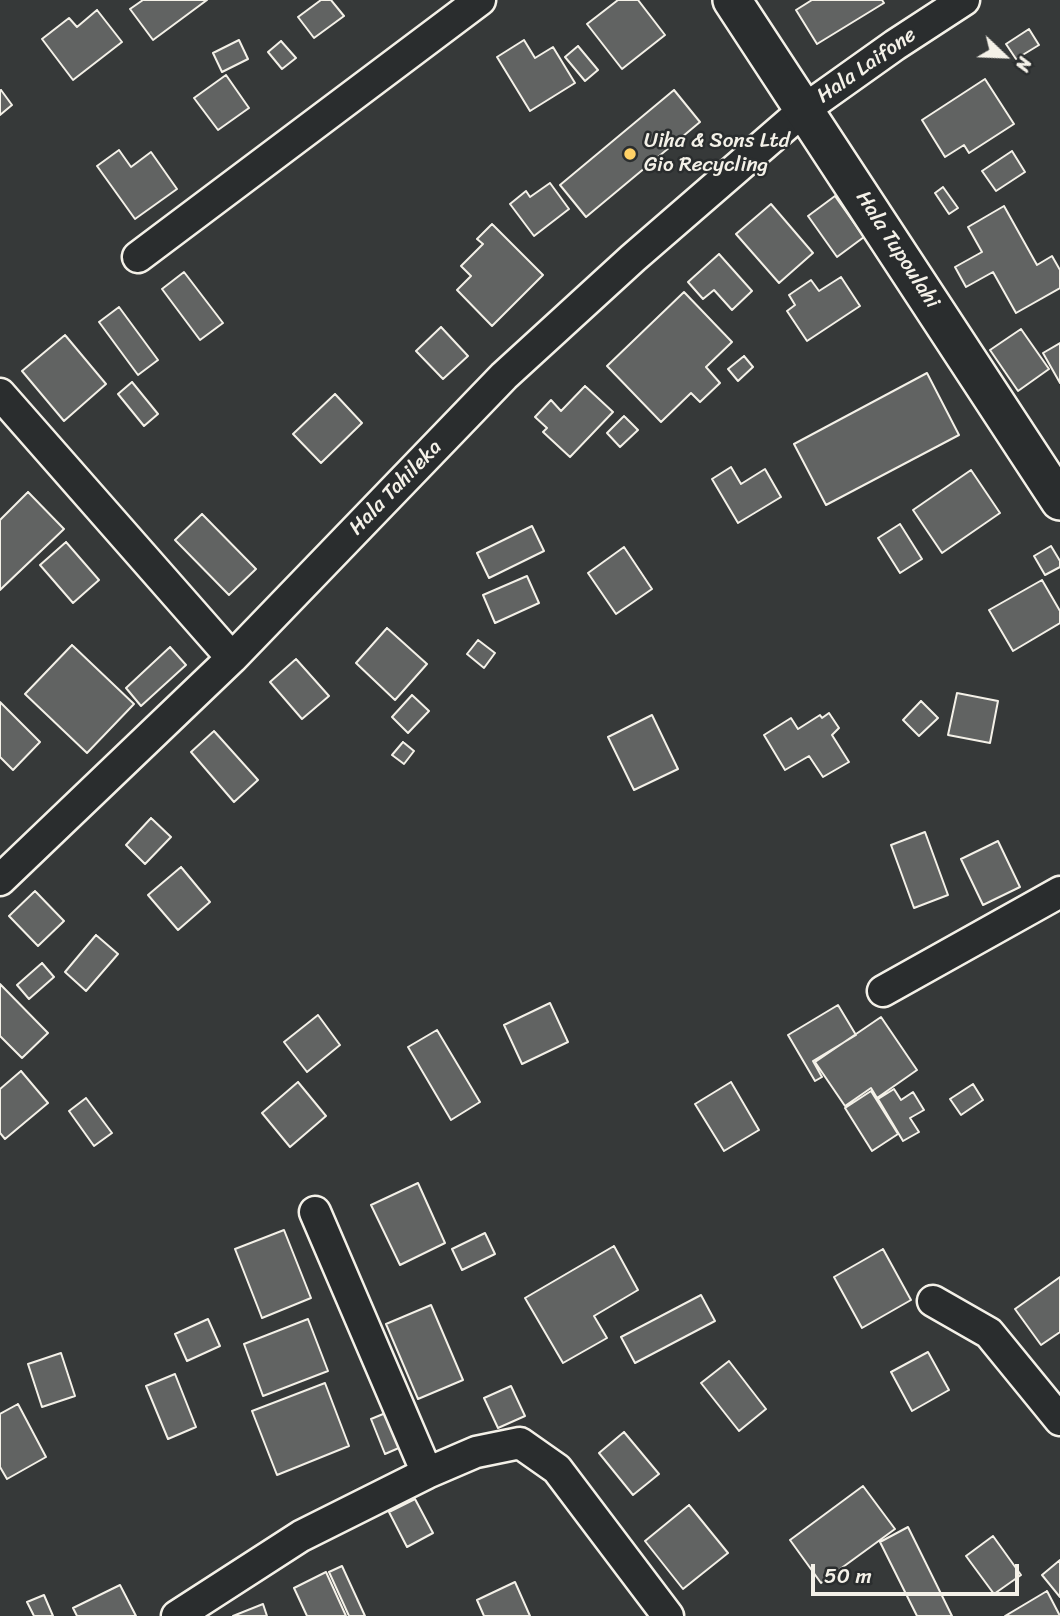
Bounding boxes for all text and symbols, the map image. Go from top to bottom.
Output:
north arrow [969,21,1039,91]
street label: Hala Laifone [813,23,921,109]
text: N [1006,52,1042,77]
place label: Uiha & Sons Ltd Gio Recycling [644,129,790,179]
marker: Uiha & Sons Ltd Gio Recycling [622,146,638,162]
street label: Hala Tupoulahi [850,187,944,313]
street label: Hala Tahileka [344,435,448,541]
scale bar [815,1550,1023,1594]
text: 50 m [824,1557,872,1595]

